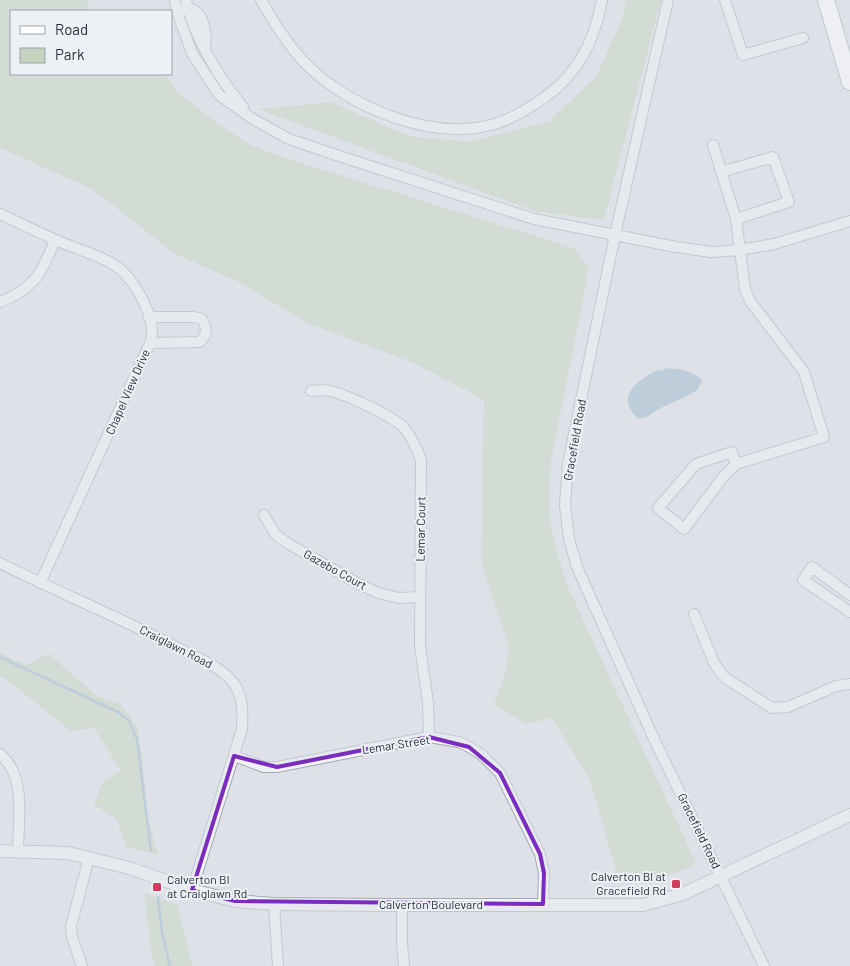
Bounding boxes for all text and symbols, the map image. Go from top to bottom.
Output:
legend [10,10,172,75]
text: Road [55,20,88,38]
text: Park [55,45,85,63]
street label: Chapel View Drive [102,347,152,437]
street label: Gracefield Road [560,398,588,482]
street label: Lemar Court [412,496,428,562]
street label: Gazebo Court [302,546,369,592]
street label: Craiglawn Road [138,622,215,671]
street label: Lemar Street [361,732,431,756]
street label: Gracefield Road [676,790,724,871]
place label: Calverton Bl at Gracefield Rd [591,869,666,897]
place label: Calverton Bl at Craiglawn Rd [167,872,247,900]
marker: Calverton Bl at Gracefield Rd [670,878,682,890]
marker: Calverton Bl at Craiglawn Rd [151,881,163,893]
street label: Calverton Boulevard [379,897,483,911]

